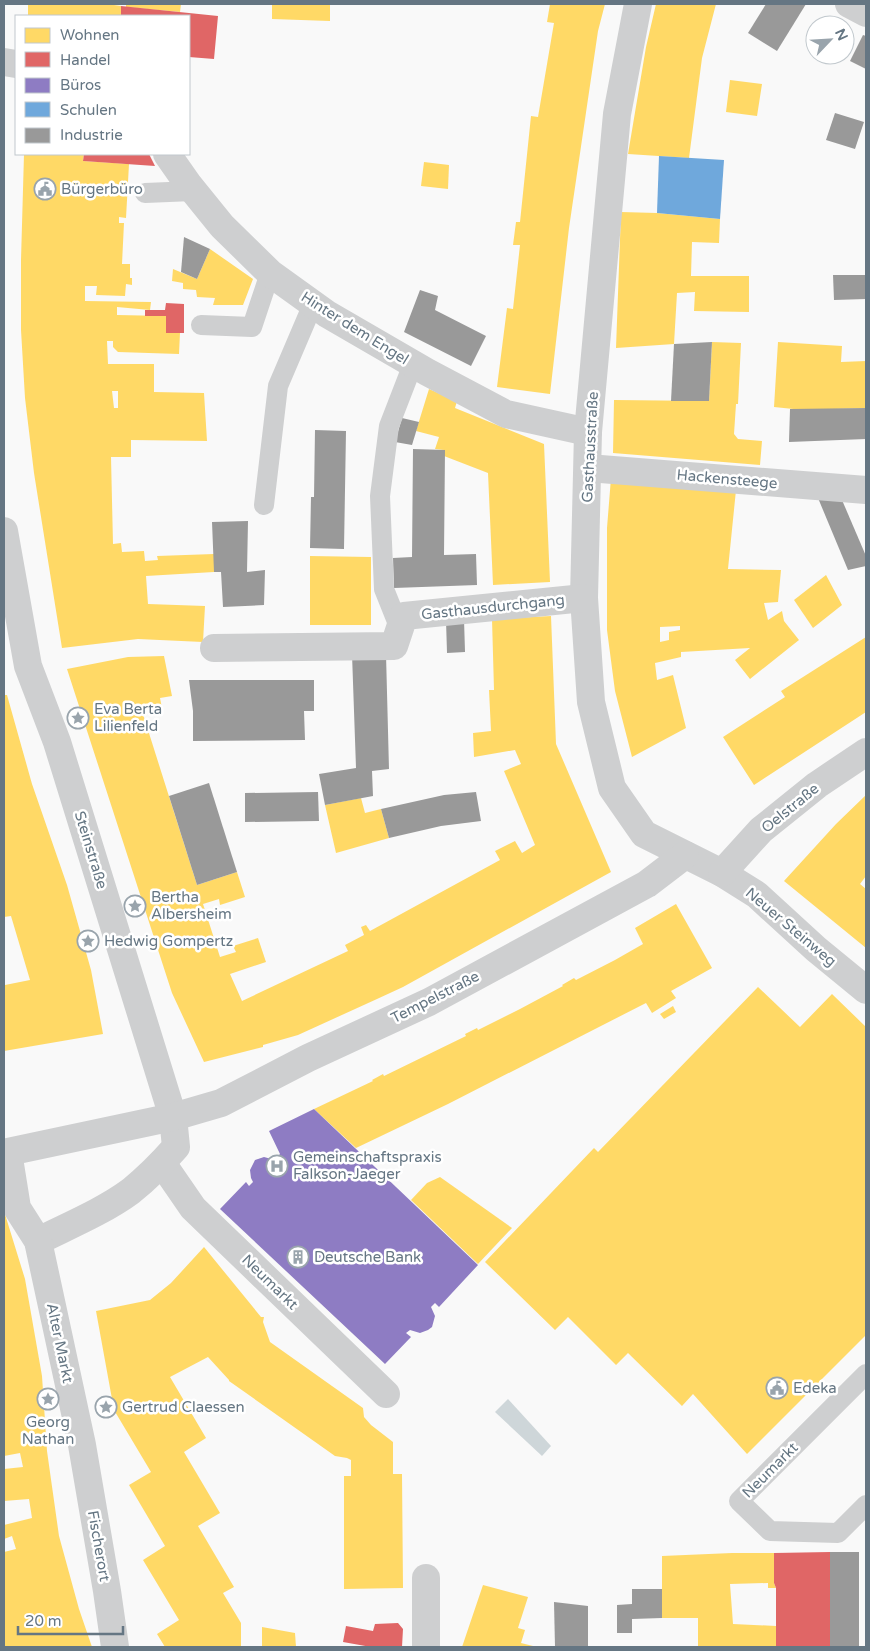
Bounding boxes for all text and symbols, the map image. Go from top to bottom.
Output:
legend [15,15,190,155]
north arrow [805,15,855,65]
text: Wohnen [60,26,120,44]
text: N [831,26,851,43]
text: Handel [60,51,111,69]
text: Büros [60,76,101,94]
text: Schulen [60,101,117,119]
text: Industrie [60,126,123,144]
public building icon: Bürgerbüro [33,177,57,201]
place label: Bürgerbüro [61,180,143,198]
street label: Hinter dem Engel [298,288,412,368]
street label: Gasthausstraße [578,391,602,503]
street label: Hackensteege [676,466,778,492]
street label: Gasthausdurchgang [420,591,566,623]
place label: Eva Berta Lilienfeld [94,700,162,735]
place icon: Eva Berta Lilienfeld [66,706,90,730]
street label: Oelstraße [758,779,822,837]
street label: Steinstraße [71,809,111,891]
street label: Neuer Steinweg [742,884,840,970]
place label: Bertha Albersheim [151,888,232,923]
place icon: Bertha Albersheim [123,894,147,918]
place icon: Hedwig Gompertz [76,929,100,953]
place label: Hedwig Gompertz [104,932,233,950]
street label: Tempelstraße [388,967,482,1027]
place label: Gemeinschaftspraxis Falkson-Jaeger [293,1148,442,1183]
hospital icon: Gemeinschaftspraxis Falkson-Jaeger [265,1154,289,1178]
building icon: Deutsche Bank [286,1245,310,1269]
place label: Deutsche Bank [314,1248,421,1266]
street label: Neumarkt [238,1251,302,1313]
street label: Alter Markt [43,1301,77,1385]
public building icon: Edeka [765,1376,789,1400]
place label: Edeka [793,1379,837,1397]
place icon: Georg Nathan [36,1387,60,1411]
place icon: Gertrud Claessen [94,1395,118,1419]
place label: Gertrud Claessen [122,1398,245,1416]
place label: Georg Nathan [22,1413,74,1448]
street label: Neumarkt [738,1438,802,1502]
street label: Fischerort [84,1509,114,1583]
scale bar [18,1604,122,1636]
text: 20 m [25,1612,62,1630]

